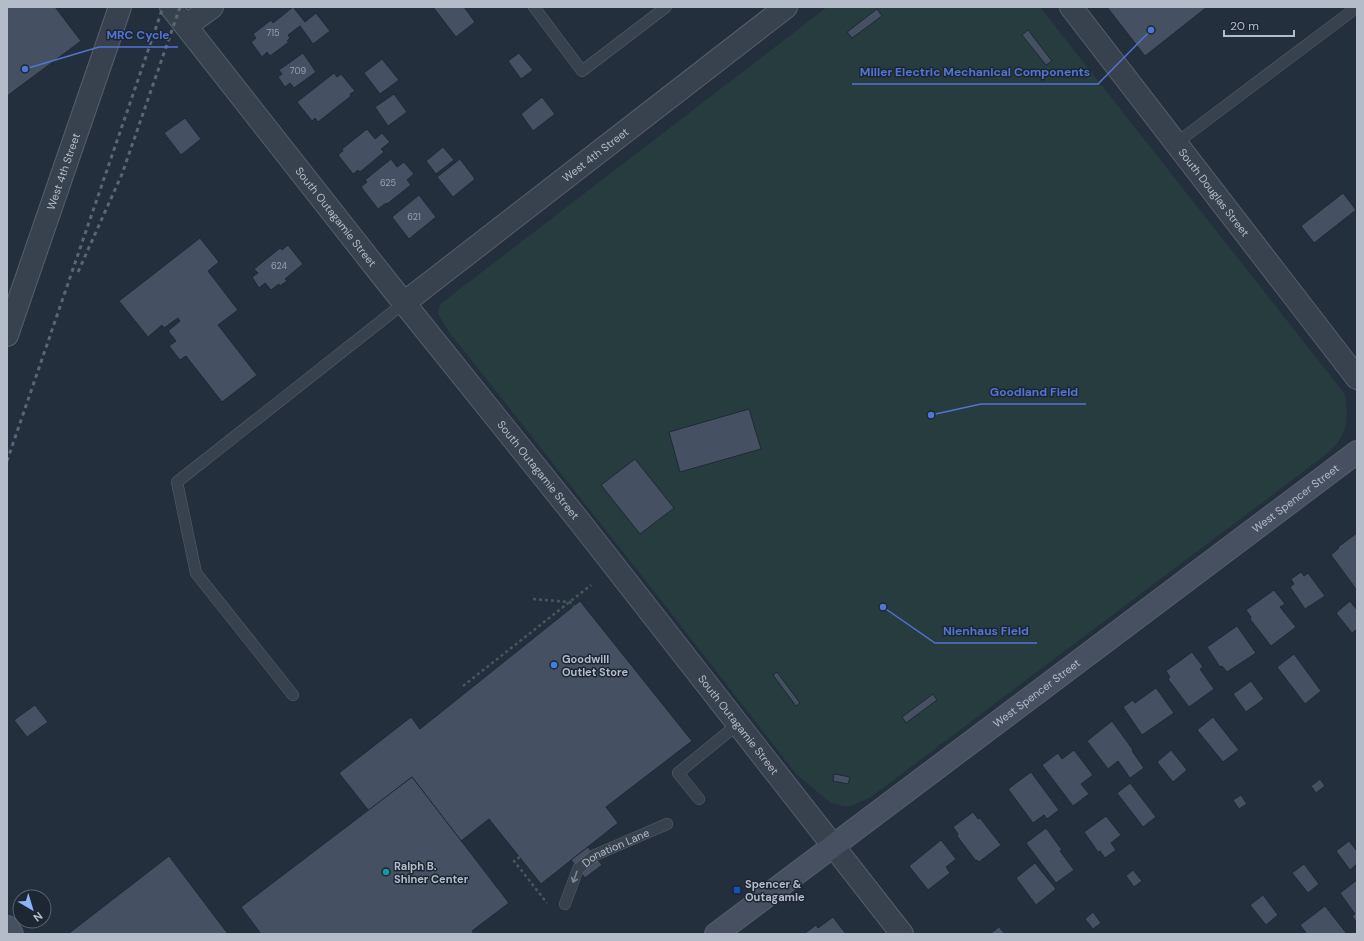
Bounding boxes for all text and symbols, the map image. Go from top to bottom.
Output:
scale bar [1224,12,1294,38]
text: 20 m [1230,18,1259,34]
callout: MRC Cycle [99,23,178,47]
text: MRC Cycle [106,27,170,43]
house number: 715 [266,27,280,39]
callout: Miller Electric Mechanical Components [852,60,1098,84]
text: Miller Electric Mechanical Components [860,64,1090,80]
house number: 709 [290,65,307,77]
street label: West 4th Street [559,125,631,185]
street label: West 4th Street [44,131,83,212]
street label: South Douglas Street [1176,145,1252,239]
street label: South Outagamie Street [293,164,379,270]
house number: 625 [380,177,396,189]
house number: 621 [407,211,421,223]
house number: 624 [271,260,287,272]
callout: Goodland Field [981,380,1086,404]
text: Goodland Field [990,384,1078,400]
street label: South Outagamie Street [494,418,582,522]
street label: West Spencer Street [1249,461,1342,536]
callout: Nienhaus Field [935,619,1037,643]
text: Nienhaus Field [943,623,1029,639]
place label: Goodwill Outlet Store [562,652,628,679]
street label: West Spencer Street [990,656,1083,730]
marker: Goodwill Outlet Store [549,660,559,670]
street label: South Outagamie Street [695,672,782,777]
street label: Donation Lane [579,825,651,870]
place label: Ralph B. Shiner Center [394,859,469,886]
marker: Ralph B. Shiner Center [381,867,391,877]
one-way arrow [570,870,578,882]
place label: Spencer & Outagamie [745,877,805,904]
marker: Spencer & Outagamie [732,885,742,895]
north arrow [12,889,52,929]
text: N [31,909,46,925]

